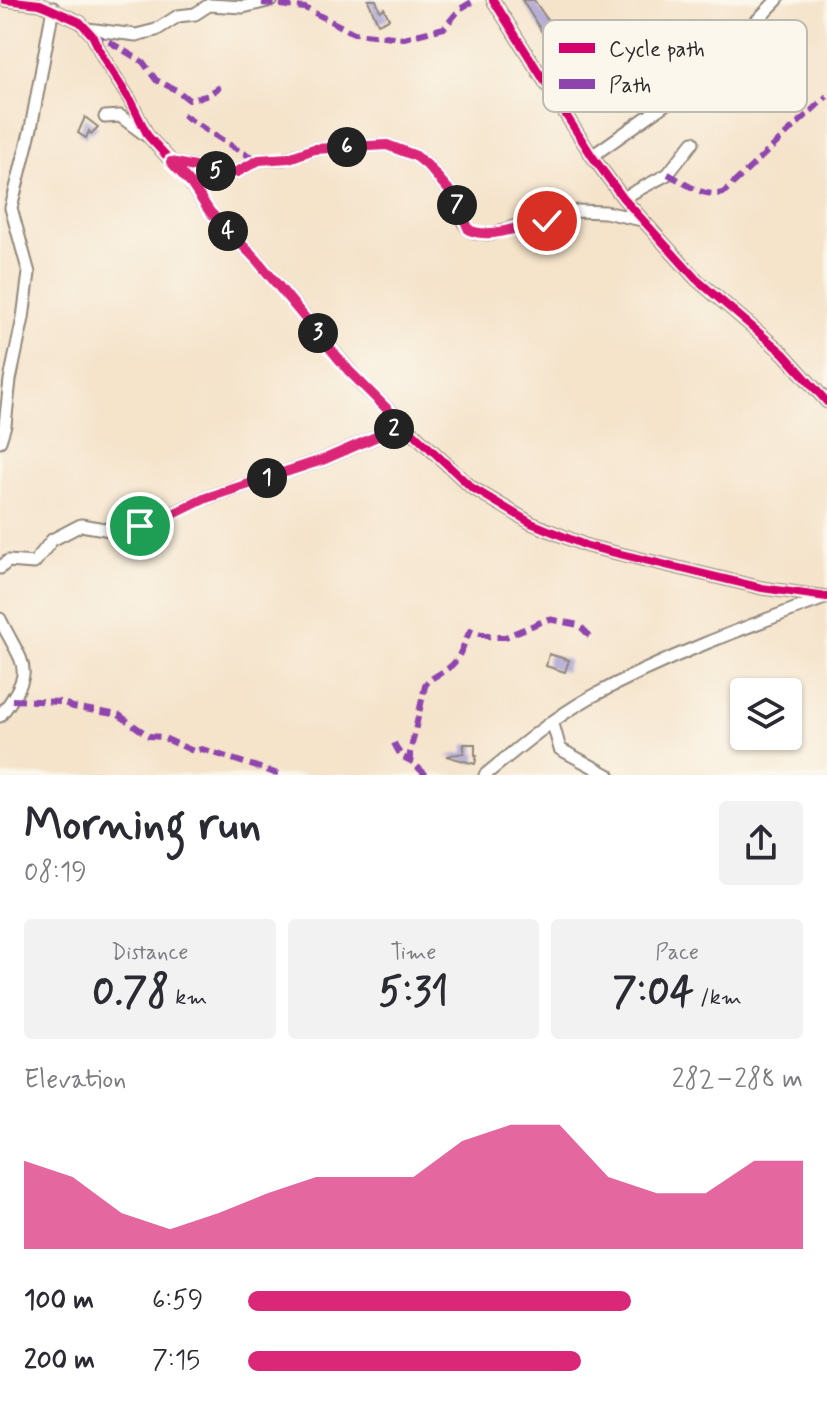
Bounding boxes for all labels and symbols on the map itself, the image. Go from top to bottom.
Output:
legend [543,20,807,112]
text: Cycle path [609,36,705,64]
text: Path [609,72,651,100]
pin: 6 [327,127,367,167]
pin: 5 [196,151,236,191]
pin: 7 [437,185,477,225]
pin [513,187,581,255]
pin: 4 [208,211,248,251]
pin: 3 [298,313,338,353]
pin: 2 [374,409,414,449]
pin: 1 [247,458,287,498]
pin [106,492,174,560]

